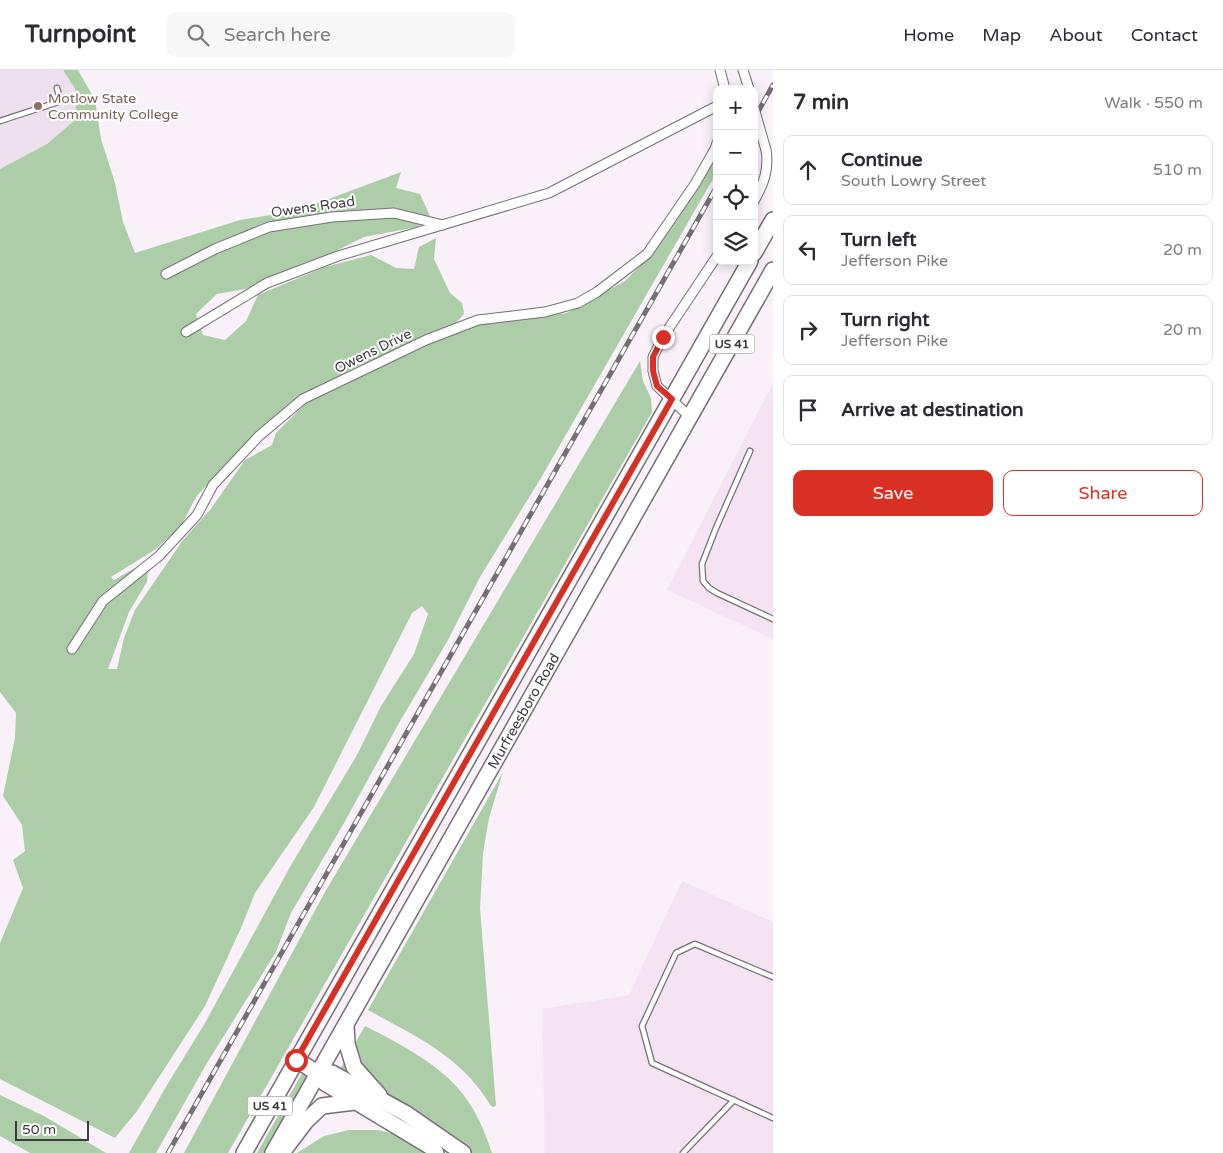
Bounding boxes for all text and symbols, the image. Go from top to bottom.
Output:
search box [166,12,516,57]
text: Turnpoint [25,20,136,49]
icon: search [184,21,212,49]
text: Search here [224,24,331,46]
text: Home [903,24,954,46]
text: Map [982,24,1021,46]
text: About [1049,24,1103,46]
text: Contact [1131,24,1198,46]
map controls [713,85,758,265]
button: + [713,85,758,130]
place label: Motlow State Community College [48,90,178,123]
text: 7 min [793,90,849,115]
text: Walk · 550 m [1104,93,1203,113]
marker: Motlow State Community College [32,100,44,112]
button: − [713,130,758,175]
text: Continue [841,149,923,171]
icon: ahead [794,156,822,184]
text: 510 m [1153,160,1202,180]
text: South Lowry Street [841,171,986,191]
button: locate [713,175,758,220]
street label: Owens Road [270,193,356,221]
button: layers [713,220,758,265]
text: Turn left [841,229,917,251]
icon: left [794,236,822,264]
text: 20 m [1163,240,1202,260]
text: Jefferson Pike [841,251,948,271]
text: Turn right [841,309,929,331]
icon: right [794,316,822,344]
text: 20 m [1163,320,1202,340]
street label: Owens Drive [332,325,414,377]
route end [652,326,675,349]
text: Jefferson Pike [841,331,948,351]
road number: US 41 [710,334,754,354]
icon: arrive [794,396,822,424]
text: Arrive at destination [841,399,1024,421]
button: Save [793,470,993,516]
button: Share [1003,470,1203,516]
street label: Murfreesboro Road [484,650,563,772]
route start [285,1049,308,1072]
road number: US 41 [248,1096,292,1116]
scale bar [15,1118,89,1141]
text: 50 m [22,1121,56,1138]

